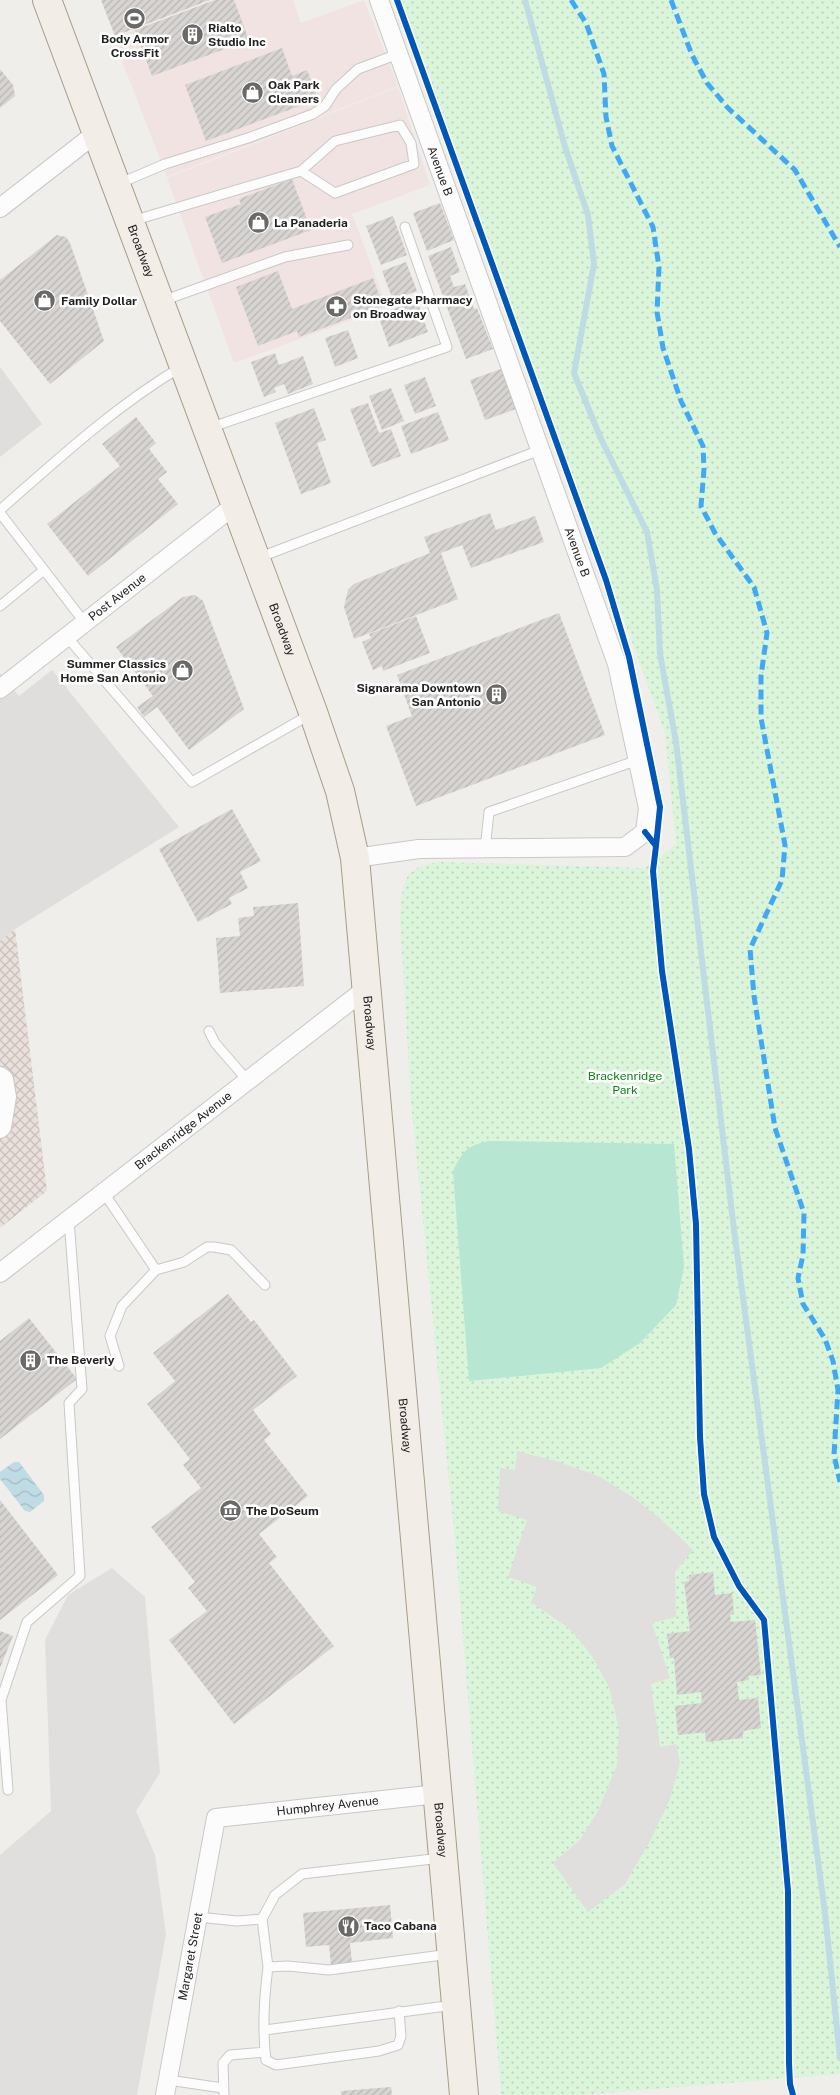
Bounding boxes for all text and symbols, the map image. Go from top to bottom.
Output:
sports icon: Body Armor CrossFit [123,6,147,30]
place label: Rialto Studio Inc [208,21,266,49]
building icon: Rialto Studio Inc [180,23,204,47]
place label: Body Armor CrossFit [101,32,169,60]
place label: Oak Park Cleaners [268,78,320,106]
shop icon: Oak Park Cleaners [240,80,264,104]
street label: Avenue B [425,144,455,198]
shop icon: La Panaderia [246,211,270,235]
place label: La Panaderia [274,216,348,230]
street label: Broadway [125,223,157,280]
shop icon: Family Dollar [33,289,57,313]
place label: Stonegate Pharmacy on Broadway [353,293,473,321]
place label: Family Dollar [61,294,137,308]
pharmacy icon: Stonegate Pharmacy on Broadway [325,295,349,319]
street label: Avenue B [562,525,592,579]
street label: Post Avenue [86,570,149,624]
street label: Broadway [266,601,299,658]
place label: Summer Classics Home San Antonio [60,657,166,685]
shop icon: Summer Classics Home San Antonio [170,659,194,683]
place label: Signarama Downtown San Antonio [356,681,481,709]
building icon: Signarama Downtown San Antonio [485,683,509,707]
street label: Broadway [360,995,379,1052]
park label: Brackenridge Park [588,1069,663,1097]
street label: Brackenridge Avenue [132,1089,235,1173]
building icon: The Beverly [19,1348,43,1372]
place label: The Beverly [47,1353,115,1367]
street label: Broadway [396,1397,414,1454]
museum icon: The DoSeum [218,1499,242,1523]
place label: The DoSeum [246,1504,319,1518]
street label: Humphrey Avenue [276,1793,380,1818]
street label: Broadway [431,1802,450,1859]
street label: Margaret Street [176,1911,206,2002]
restaurant icon: Taco Cabana [336,1914,360,1938]
place label: Taco Cabana [364,1919,437,1933]

